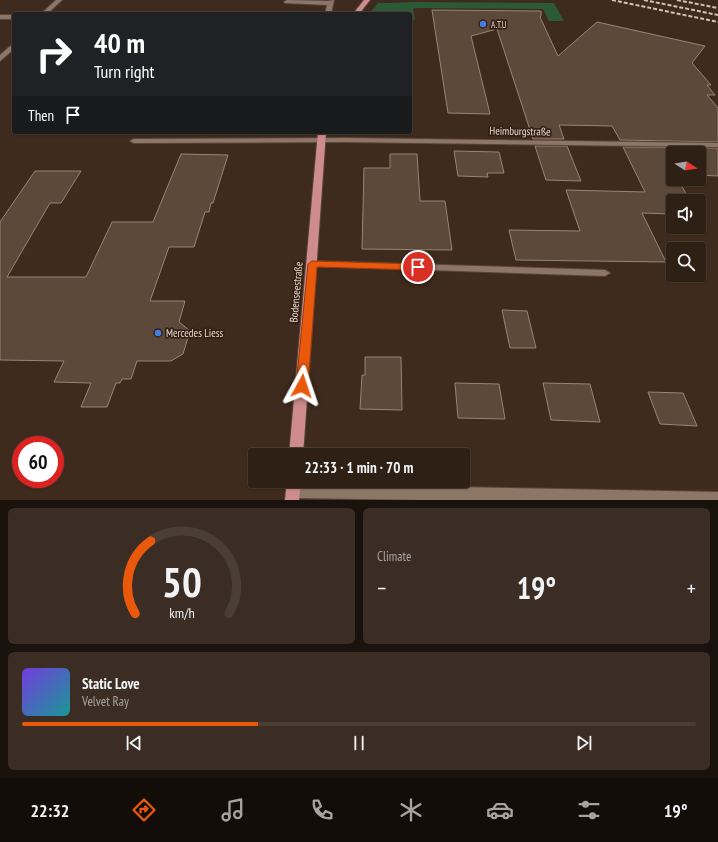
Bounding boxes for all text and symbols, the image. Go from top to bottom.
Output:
marker: A.T.U [478,19,488,29]
place label: A.T.U [491,19,507,30]
text: 40 m [94,24,145,61]
icon: right [28,28,80,80]
text: Turn right [94,60,154,83]
icon: arrive [62,104,84,126]
text: Then [28,106,54,125]
street label: Heimburgstraße [489,123,551,139]
north arrow [666,146,706,186]
map controls [666,146,706,282]
button: sound [666,194,706,234]
button: search [666,242,706,282]
pin [401,250,435,284]
icon: arrive [407,256,429,278]
street label: Bodenseestraße [286,261,306,323]
place label: Mercedes Liess [166,326,223,340]
marker: Mercedes Liess [153,328,163,338]
position arrow [281,365,323,407]
speed limit sign: 60 [12,436,64,488]
text: 22:33 · 1 min · 70 m [305,458,413,477]
text: Climate [377,548,411,565]
text: 50 [162,555,201,608]
text: 19° [517,568,556,607]
text: − [377,574,386,602]
text: + [687,574,696,602]
text: km/h [169,603,194,622]
text: Static Love [82,674,140,693]
text: Velvet Ray [82,693,129,710]
icon: previous [123,732,145,754]
icon: pause [348,732,370,754]
icon: next [573,732,595,754]
icon: directions [130,796,158,824]
icon: music [219,796,247,824]
icon: phone [308,796,336,824]
icon: climate [397,796,425,824]
icon: car [486,796,514,824]
icon: filters [575,796,603,824]
text: 22:32 [30,799,69,822]
text: 19° [664,799,688,822]

